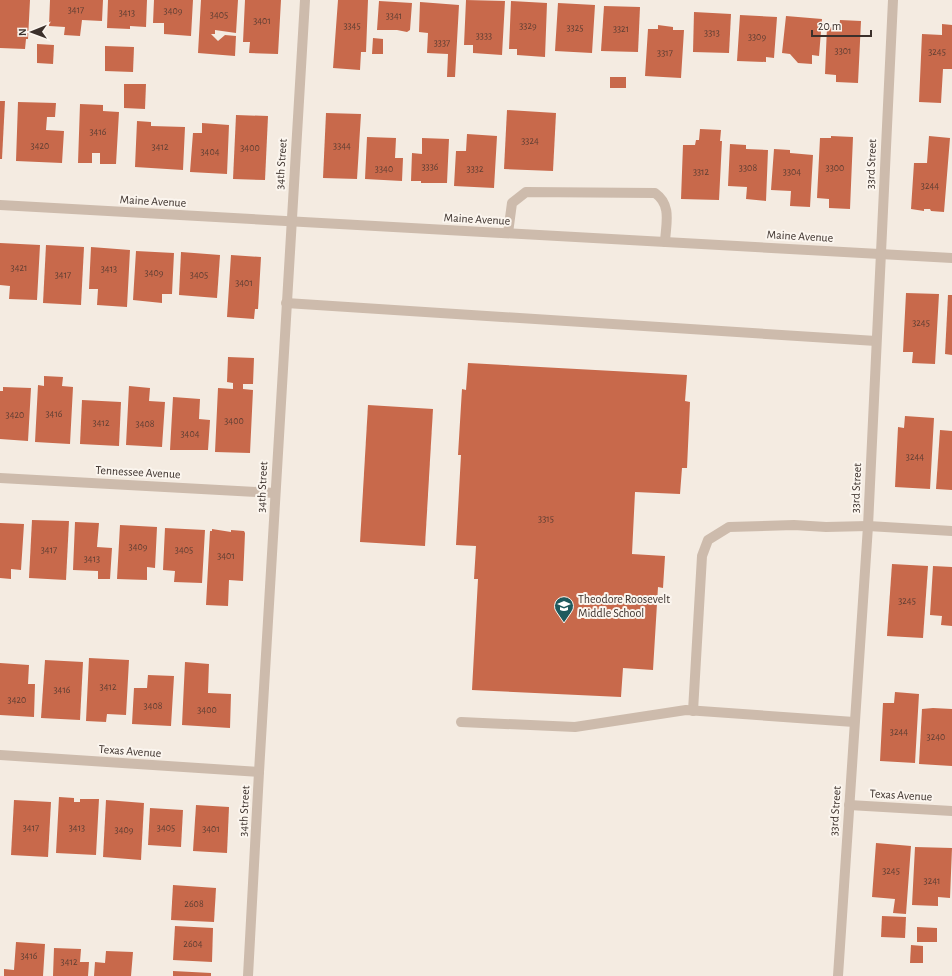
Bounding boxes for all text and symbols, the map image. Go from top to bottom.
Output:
house number: 3417 [68,5,84,15]
house number: 3409 [164,6,183,16]
house number: 3413 [119,8,135,18]
house number: 3405 [210,10,228,20]
house number: 3341 [386,11,402,21]
north arrow [12,12,52,52]
scale bar [812,12,871,38]
house number: 3401 [253,16,271,26]
text: 20 m [818,20,841,32]
house number: 3345 [343,21,361,31]
house number: 3329 [519,21,537,31]
house number: 3325 [567,23,583,33]
house number: 3321 [613,24,629,34]
text: N [17,28,28,36]
house number: 3313 [704,28,720,38]
house number: 3333 [476,31,492,41]
house number: 3309 [748,32,766,42]
house number: 3337 [434,38,450,48]
house number: 3301 [835,46,851,56]
house number: 3245 [928,47,946,57]
house number: 3317 [657,48,673,58]
house number: 3416 [89,127,107,137]
house number: 3324 [521,136,539,146]
street label: 34th Street [273,138,289,190]
street label: 33rd Street [864,138,878,189]
house number: 3420 [31,141,49,151]
house number: 3344 [333,141,351,151]
house number: 3412 [152,142,169,152]
house number: 3400 [240,143,260,153]
house number: 3404 [200,147,220,157]
house number: 3336 [421,162,439,172]
house number: 3308 [739,163,757,173]
house number: 3300 [826,163,844,173]
house number: 3340 [375,164,393,174]
house number: 3332 [467,164,484,174]
house number: 3312 [693,167,710,177]
house number: 3304 [783,167,801,177]
house number: 3244 [921,181,939,191]
street label: Maine Avenue [119,193,187,209]
street label: Maine Avenue [443,211,511,227]
street label: Maine Avenue [766,228,834,244]
house number: 3421 [11,263,27,273]
house number: 3413 [101,264,117,274]
house number: 3409 [145,268,164,278]
house number: 3417 [55,270,71,280]
house number: 3405 [190,270,208,280]
house number: 3401 [235,278,253,288]
house number: 3245 [912,318,930,328]
house number: 3416 [45,409,63,419]
house number: 3420 [6,410,24,420]
house number: 3400 [224,416,244,426]
house number: 3412 [93,418,110,428]
house number: 3408 [136,419,155,429]
house number: 3404 [180,429,200,439]
house number: 3244 [906,452,924,462]
street label: 34th Street [255,461,269,513]
street label: 33rd Street [849,462,863,513]
street label: Tennessee Avenue [95,464,181,480]
house number: 3315 [538,514,554,524]
house number: 3409 [129,542,148,552]
house number: 3417 [41,545,57,555]
house number: 3405 [175,545,193,555]
house number: 3401 [217,551,235,561]
house number: 3413 [84,554,100,564]
place label: Theodore Roosevelt Middle School [578,593,670,619]
school or university icon: Theodore Roosevelt Middle School [553,595,575,623]
house number: 3245 [898,596,916,606]
house number: 3412 [100,682,117,692]
house number: 3416 [53,685,71,695]
house number: 3420 [8,695,26,705]
house number: 3408 [144,701,163,711]
house number: 3400 [197,705,217,715]
house number: 3244 [890,727,908,737]
house number: 3240 [927,732,945,742]
street label: Texas Avenue [98,743,162,759]
street label: 34th Street [237,785,251,837]
street label: 33rd Street [827,785,843,836]
street label: Texas Avenue [869,787,933,803]
house number: 3417 [23,823,39,833]
house number: 3413 [69,823,85,833]
house number: 3405 [157,823,175,833]
house number: 3401 [202,824,220,834]
house number: 3409 [115,825,134,835]
house number: 3245 [882,866,900,876]
house number: 3241 [924,876,940,886]
house number: 2608 [184,899,204,909]
house number: 2604 [183,939,203,949]
house number: 3416 [20,951,38,961]
house number: 3412 [61,957,78,967]

